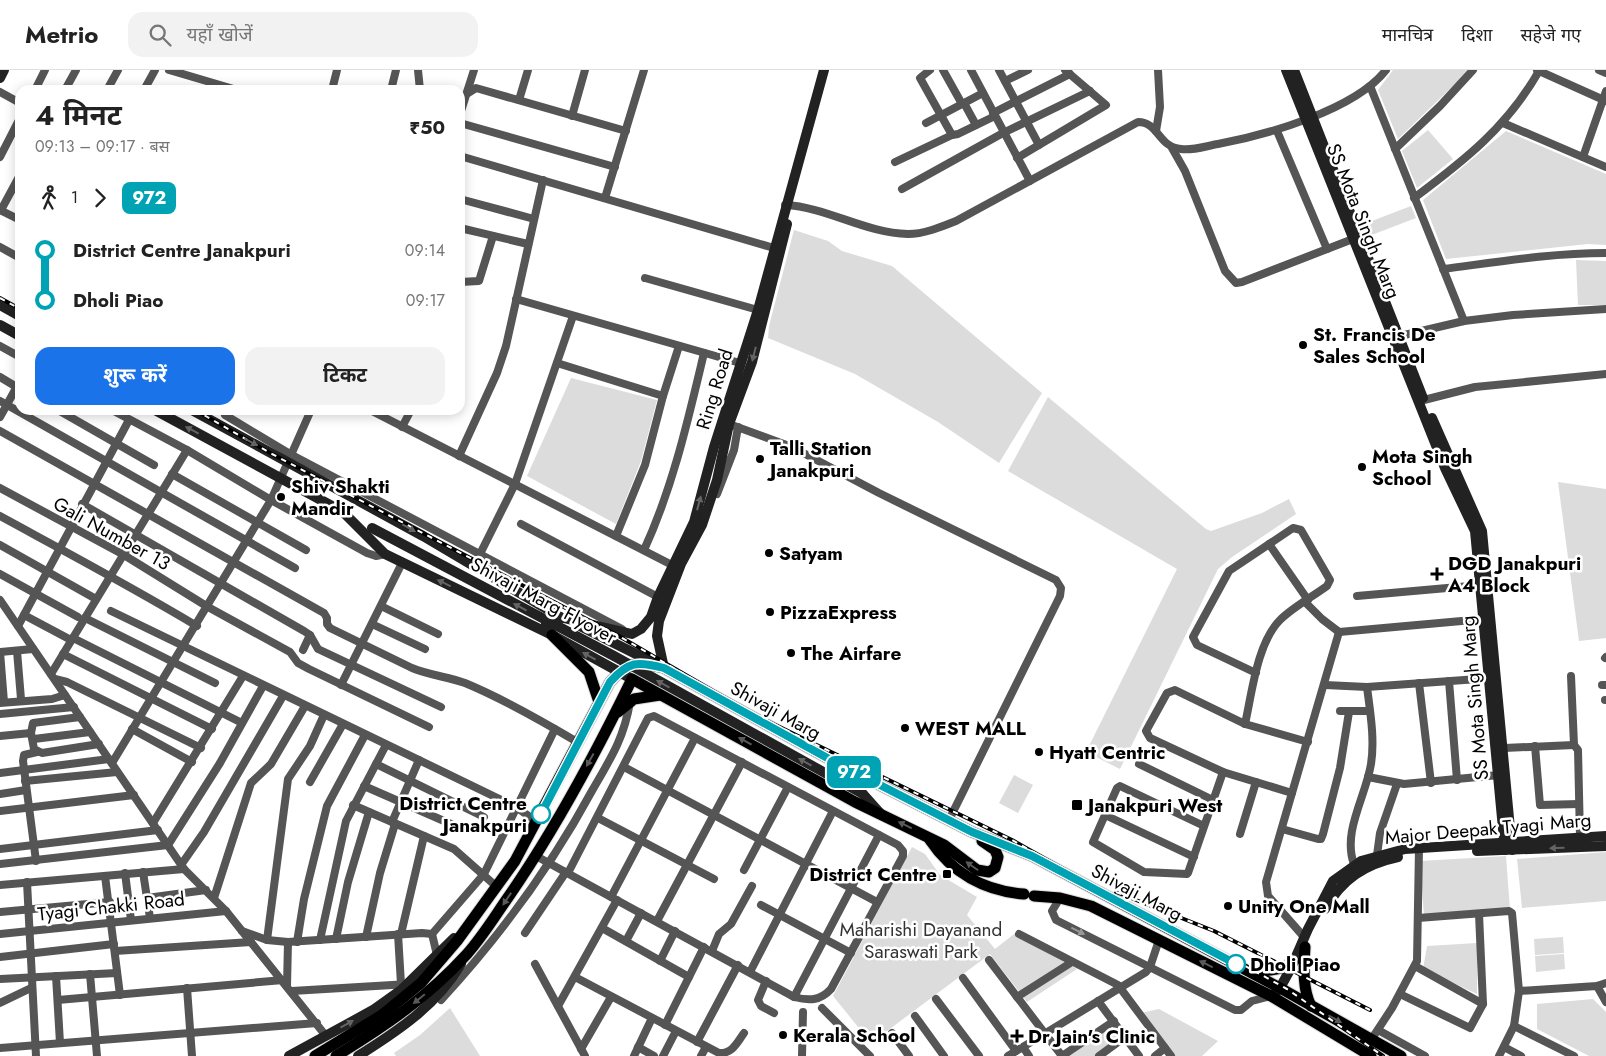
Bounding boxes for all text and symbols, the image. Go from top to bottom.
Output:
search box [128,12,478,57]
text: Metrio [25,17,98,52]
icon: search [146,21,174,49]
text: यहाँ खोजें [186,21,253,48]
text: मानचित्र [1382,22,1433,48]
text: दिशा [1461,22,1492,48]
text: सहेजे गए [1520,22,1581,48]
text: 4 मिनट [35,95,122,136]
text: ₹50 [409,114,445,141]
text: 09:13 – 09:17 · बस [35,135,170,158]
street label: SS Mota Singh Marg [1320,140,1407,303]
icon: walk [35,184,63,212]
icon: forward [86,184,114,212]
text: 972 [132,185,166,211]
text: 1 [71,186,78,209]
text: District Centre Janakpuri [73,237,291,264]
text: 09:14 [405,239,445,262]
text: Dholi Piao [73,287,164,314]
text: 09:17 [406,289,445,312]
place label: St. Francis De Sales School [1313,321,1436,370]
marker: St. Francis De Sales School [1297,339,1309,351]
street label: Ring Road [689,345,740,433]
one-way arrow [750,346,758,361]
button: शुरू करें [35,347,235,405]
button: टिकट [245,347,445,405]
one-way arrow [185,426,200,434]
place label: Talli Station Janakpuri [766,435,872,484]
one-way arrow [244,437,257,446]
place label: Mota Singh School [1372,443,1473,492]
marker: Talli Station Janakpuri [754,453,766,465]
marker: Mota Singh School [1356,461,1368,473]
place label: Shiv Shakti Mandir [291,473,390,522]
street label: Gali Number 13 [48,490,175,577]
marker: Shiv Shakti Mandir [275,491,287,503]
one-way arrow [695,496,703,511]
one-way arrow [401,524,416,532]
place label: Satyam [779,540,843,567]
marker: Satyam [763,547,775,559]
place label: DGD Janakpuri A4 Block [1447,550,1581,599]
street label: Shivaji Marg Flyover [466,551,622,651]
marker: DGD Janakpuri A4 Block [1430,567,1444,581]
one-way arrow [437,579,451,587]
place label: PizzaExpress [780,599,897,626]
one-way arrow [513,602,527,611]
marker: PizzaExpress [764,606,776,618]
street label: SS Mota Singh Marg [1454,615,1495,781]
place label: The Airfare [801,640,901,667]
marker: The Airfare [785,647,797,659]
one-way arrow [583,651,596,660]
street label: Shivaji Marg [726,674,826,746]
one-way arrow [656,680,670,688]
place label: WEST MALL [915,715,1026,742]
marker: WEST MALL [899,722,911,734]
one-way arrow [739,737,752,746]
place label: Hyatt Centric [1049,739,1165,766]
marker: Hyatt Centric [1033,746,1045,758]
one-way arrow [586,753,594,767]
line badge: 972 [825,756,883,788]
one-way arrow [799,758,812,767]
text: 972 [837,759,871,785]
place label: District Centre Janakpuri [399,790,527,839]
place label: Janakpuri West [1084,792,1222,819]
marker: Janakpuri West [1070,798,1084,812]
marker: District Centre Janakpuri [531,804,551,824]
street label: Major Deepak Tyagi Marg [1384,806,1592,851]
one-way arrow [897,821,912,829]
one-way arrow [1549,844,1565,852]
street label: Shivaji Marg [1086,857,1187,928]
place label: District Centre [809,861,937,888]
one-way arrow [965,861,979,871]
marker: District Centre [941,868,953,880]
street label: Tyagi Chakki Road [36,885,186,928]
one-way arrow [502,893,512,906]
place label: Unity One Mall [1238,893,1370,920]
marker: Unity One Mall [1222,900,1234,912]
park label: Maharishi Dayanand Saraswati Park [840,916,1002,965]
one-way arrow [1070,927,1085,935]
place label: Dholi Piao [1250,951,1341,978]
marker: Dholi Piao [1226,954,1246,974]
one-way arrow [1199,960,1213,968]
one-way arrow [412,994,425,1005]
one-way arrow [1327,1015,1342,1023]
one-way arrow [340,1020,355,1028]
place label: Kerala School [793,1022,915,1049]
place label: Dr Jain's Clinic [1028,1023,1155,1050]
marker: Kerala School [777,1029,789,1041]
marker: Dr Jain's Clinic [1010,1029,1024,1043]

